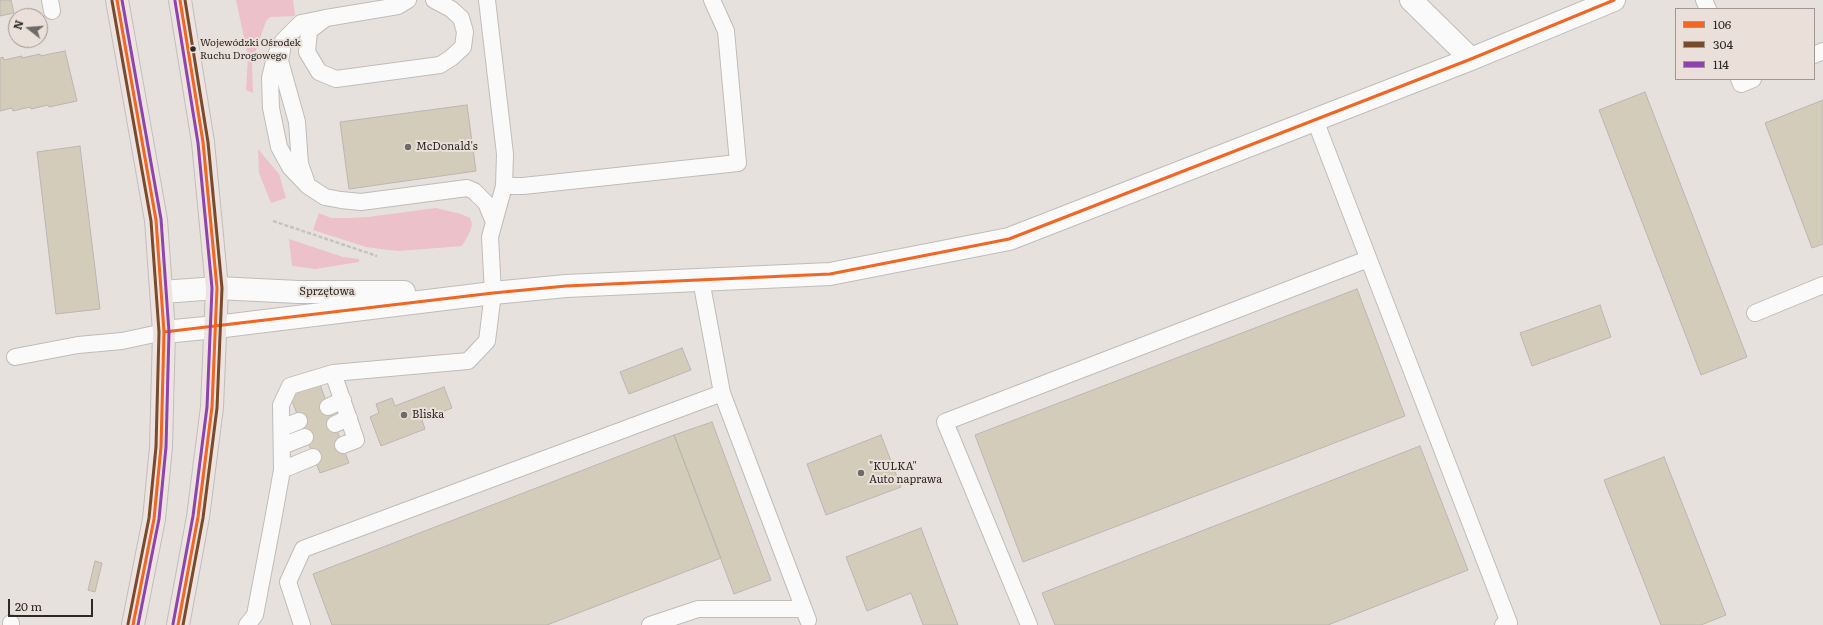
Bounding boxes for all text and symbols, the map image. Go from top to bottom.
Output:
north arrow [8,8,48,48]
legend [1675,8,1815,80]
text: 106 [1713,15,1731,33]
text: N [8,18,26,32]
text: 304 [1713,35,1733,53]
place label: Wojewódzki Ośrodek Ruchu Drogowego [200,37,301,60]
marker: Wojewódzki Ośrodek Ruchu Drogowego [188,44,198,54]
text: 114 [1713,55,1729,73]
place label: McDonald's [416,140,478,154]
marker: McDonald's [403,142,413,152]
street label: Sprzętowa [299,285,355,299]
place label: Bliska [412,408,444,422]
marker: Bliska [399,410,409,420]
place label: "KULKA" Auto naprawa [869,460,942,486]
marker: "KULKA" Auto naprawa [856,468,866,478]
scale bar [10,591,95,617]
text: 20 m [15,597,42,615]

